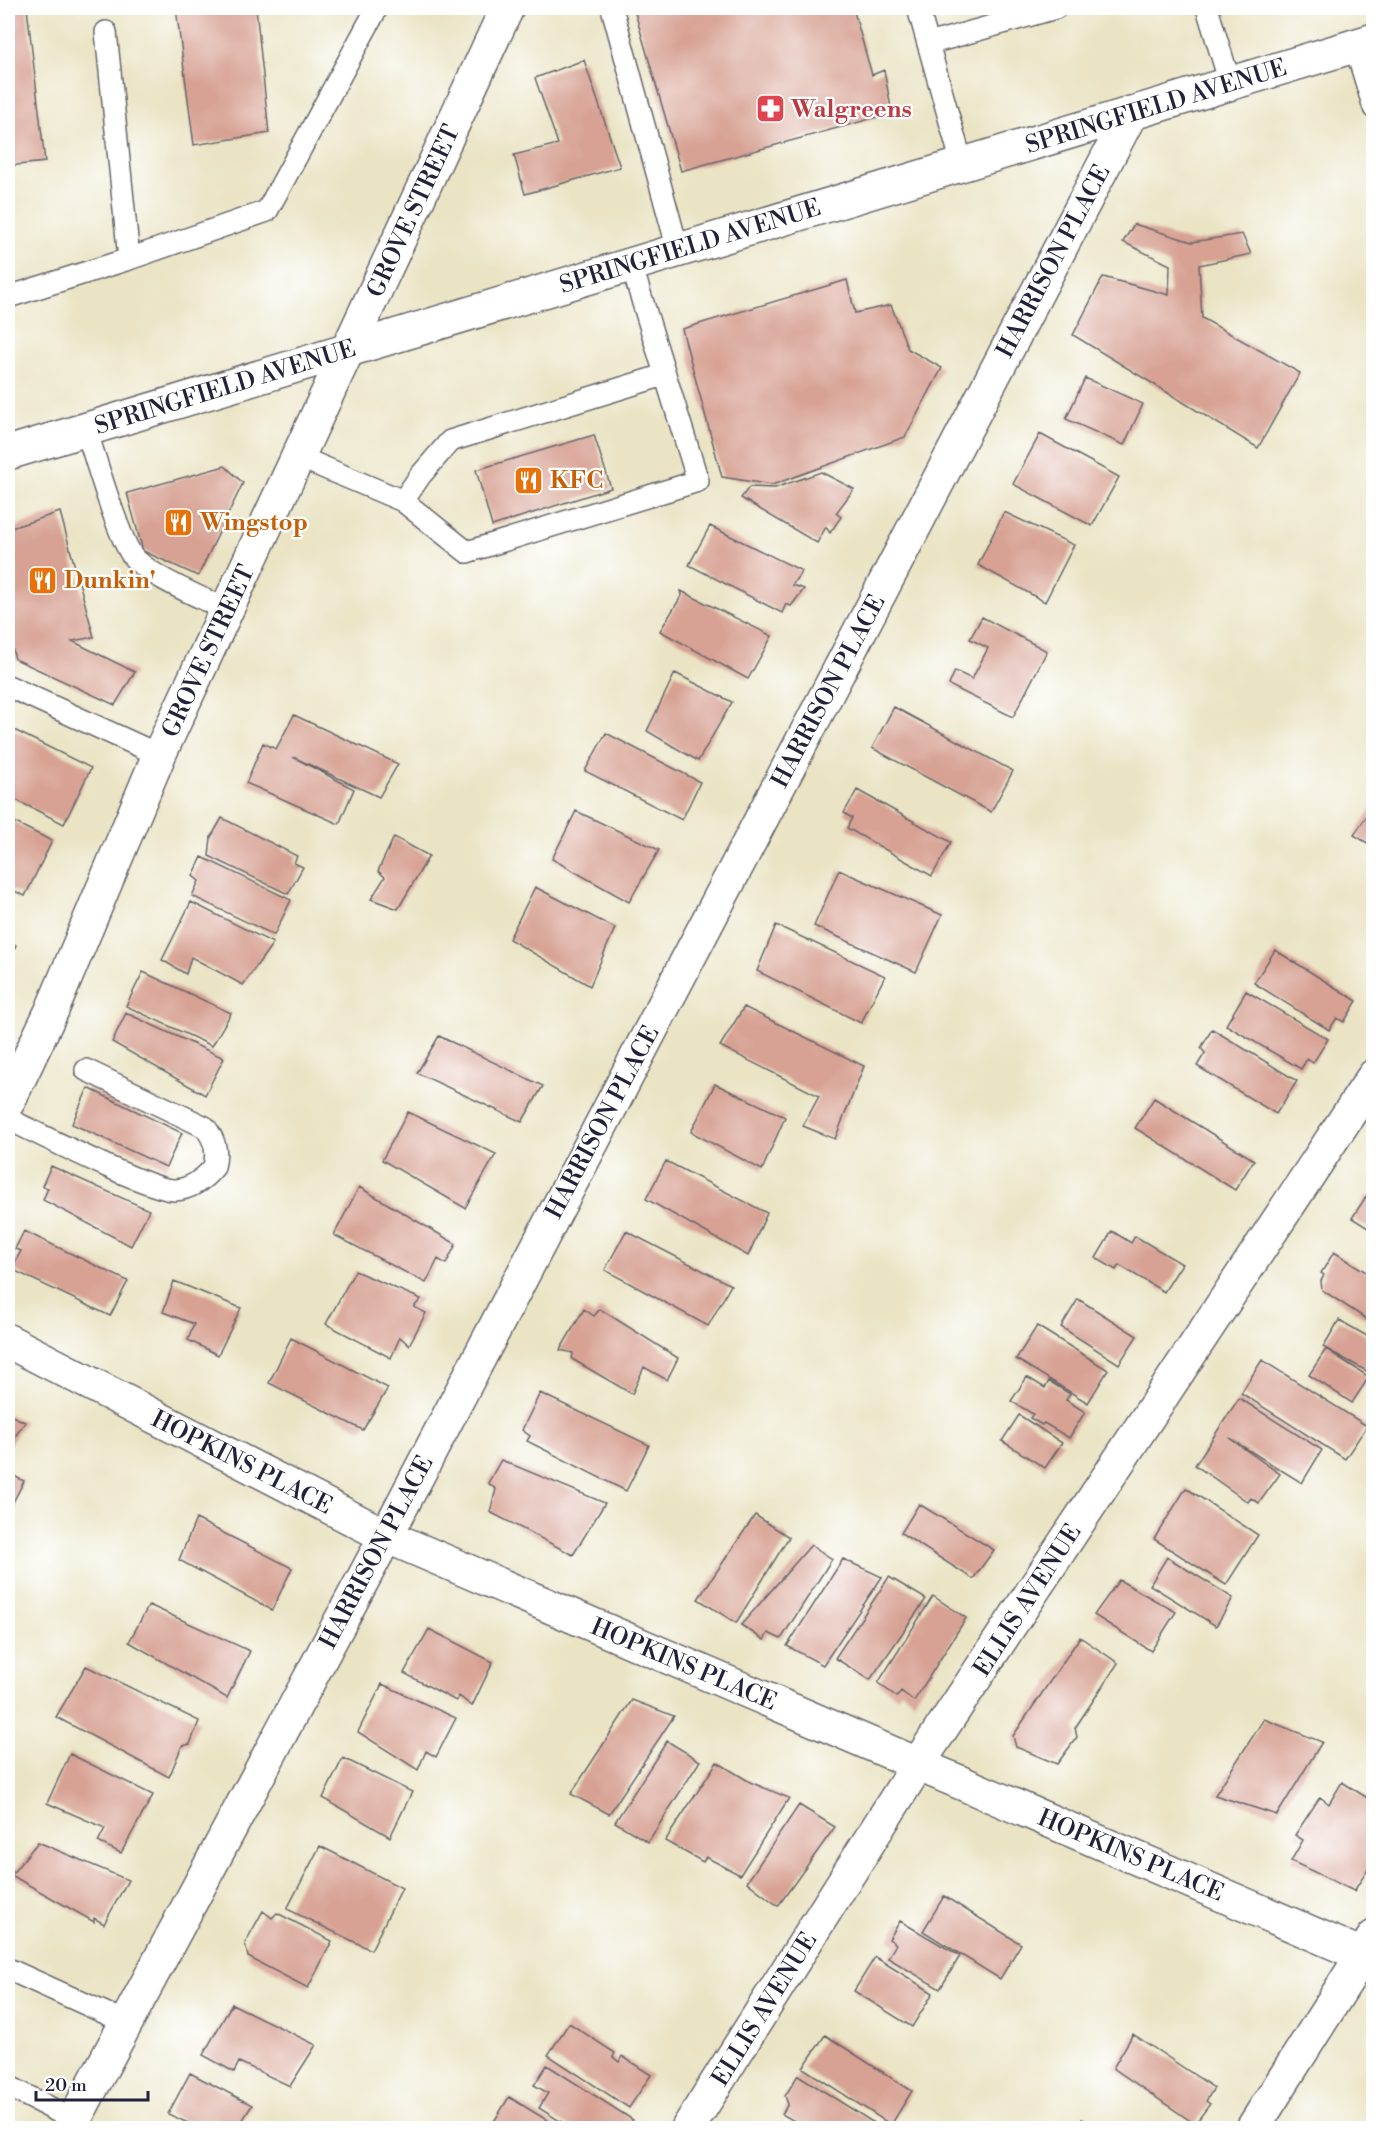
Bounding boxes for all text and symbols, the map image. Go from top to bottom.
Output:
street label: SPRINGFIELD AVENUE [1022,53,1291,161]
pharmacy icon: Walgreens [754,93,786,125]
place label: Walgreens [790,95,912,125]
street label: GROVE STREET [361,120,467,302]
street label: HARRISON PLACE [990,160,1117,363]
street label: SPRINGFIELD AVENUE [556,193,825,301]
street label: SPRINGFIELD AVENUE [91,334,360,442]
restaurant icon: KFC [513,464,545,496]
place label: KFC [550,466,603,496]
restaurant icon: Wingstop [163,506,195,538]
place label: Wingstop [199,508,308,538]
street label: GROVE STREET [156,560,262,742]
restaurant icon: Dunkin' [27,564,59,596]
place label: Dunkin' [64,566,156,596]
street label: HARRISON PLACE [765,590,892,793]
street label: HARRISON PLACE [539,1021,666,1224]
street label: HOPKINS PLACE [146,1404,337,1521]
street label: HARRISON PLACE [313,1451,440,1654]
street label: ELLIS AVENUE [967,1519,1088,1682]
street label: HOPKINS PLACE [586,1612,781,1718]
street label: HOPKINS PLACE [1033,1803,1228,1909]
street label: ELLIS AVENUE [706,1927,824,2092]
scale bar [36,2064,148,2102]
text: 20 m [45,2074,87,2097]

